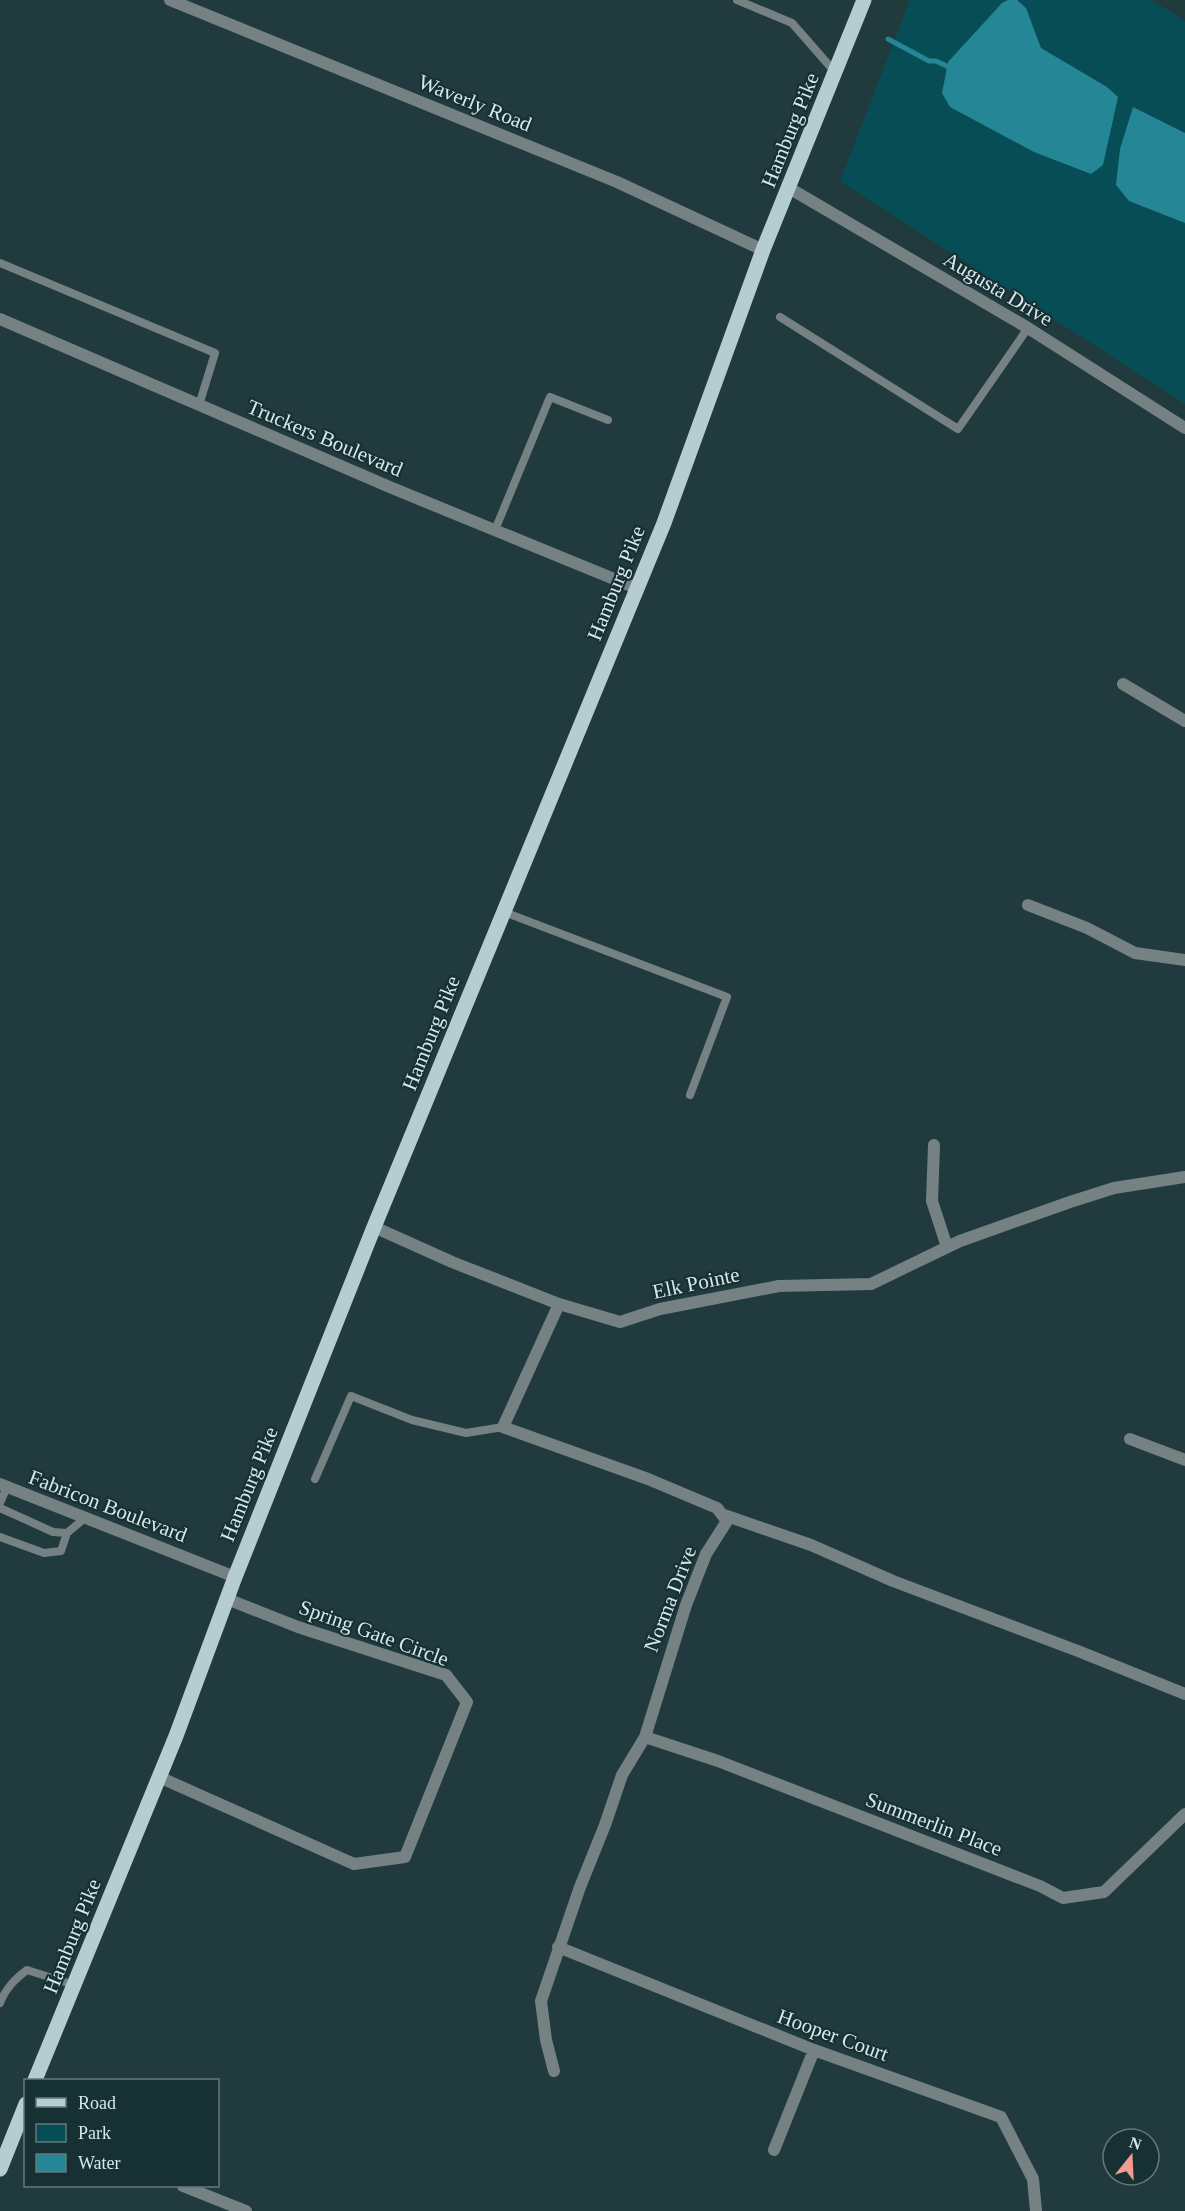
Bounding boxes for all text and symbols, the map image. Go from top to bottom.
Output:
street label: Waverly Road [415,69,536,137]
street label: Hamburg Pike [756,69,824,191]
street label: Augusta Drive [939,247,1057,331]
street label: Truckers Boulevard [244,394,407,482]
street label: Hamburg Pike [582,522,650,644]
street label: Hamburg Pike [397,972,465,1094]
street label: Elk Pointe [650,1262,742,1304]
street label: Hamburg Pike [215,1423,283,1545]
street label: Fabricon Boulevard [26,1465,191,1547]
street label: Norma Drive [639,1543,701,1655]
street label: Spring Gate Circle [296,1595,452,1671]
street label: Summerlin Place [862,1787,1006,1861]
street label: Hamburg Pike [38,1875,106,1997]
street label: Hooper Court [774,2004,892,2066]
legend [24,2079,219,2187]
text: Road [78,2093,116,2113]
text: Park [78,2123,111,2143]
north arrow [1101,2127,1161,2187]
text: N [1127,2133,1144,2153]
text: Water [78,2153,121,2173]

